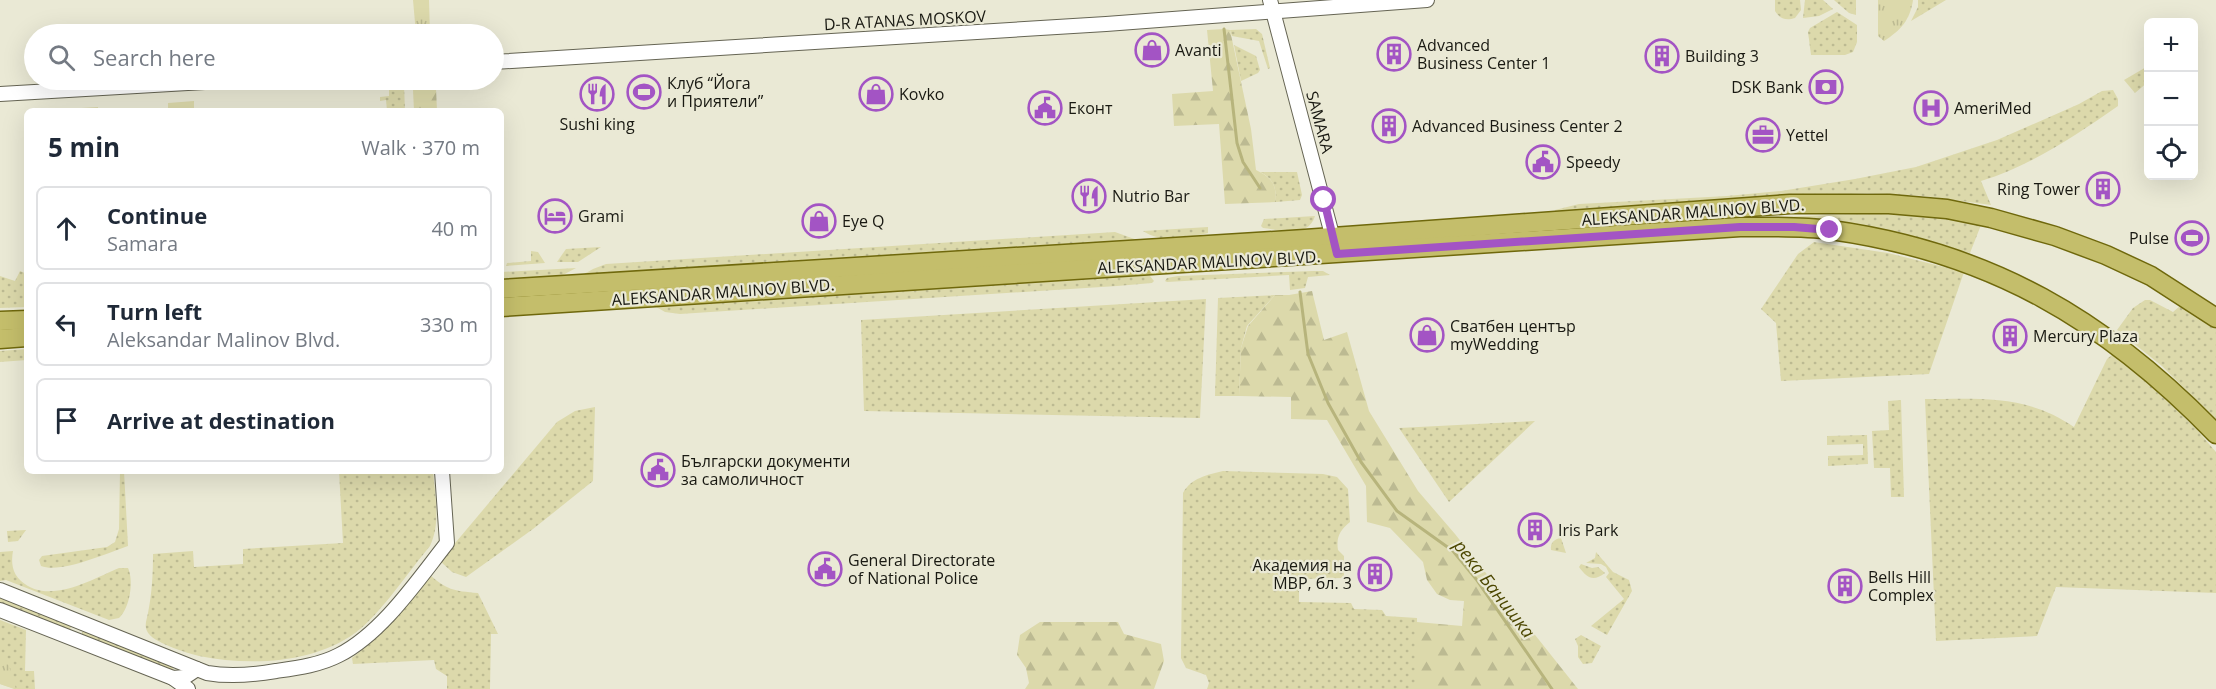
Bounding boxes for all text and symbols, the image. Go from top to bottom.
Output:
street label: D-R ATANAS MOSKOV [823,5,987,35]
map controls [2144,18,2198,180]
button: + [2144,18,2198,72]
search box [24,24,504,90]
shop icon: Avanti [1134,32,1170,68]
place label: Advanced Business Center 1 [1417,34,1550,74]
building icon: Advanced Business Center 1 [1376,36,1412,72]
building icon: Building 3 [1644,38,1680,74]
place label: Avanti [1175,39,1222,61]
icon: search [45,41,78,74]
text: Search here [93,42,216,72]
place label: Building 3 [1685,45,1759,67]
bank icon: DSK Bank [1808,69,1844,105]
place label: Клуб “Йога и Приятели” [667,72,764,112]
button: − [2144,72,2198,126]
sports icon: Клуб “Йога и Приятели” [626,74,662,110]
restaurant icon: Sushi king [579,76,615,112]
shop icon: Kovko [858,76,894,112]
place label: DSK Bank [1731,76,1804,98]
place label: Kovko [899,83,944,105]
street label: SAMARA [1301,89,1339,156]
public building icon: Еконт [1027,90,1063,126]
hospital icon: AmeriMed [1913,90,1949,126]
place label: Еконт [1068,97,1113,119]
place label: AmeriMed [1954,97,2032,119]
building icon: Advanced Business Center 2 [1371,108,1407,144]
place label: Sushi king [559,113,635,135]
place label: Advanced Business Center 2 [1412,115,1623,137]
office icon: Yettel [1745,117,1781,153]
place label: Yettel [1786,124,1828,146]
button: locate [2144,126,2198,180]
text: 5 min [48,129,120,165]
text: Walk · 370 m [361,134,480,161]
public building icon: Speedy [1525,144,1561,180]
place label: Speedy [1566,151,1621,173]
building icon: Ring Tower [2085,171,2121,207]
restaurant icon: Nutrio Bar [1071,178,1107,214]
place label: Ring Tower [1997,178,2080,200]
place label: Nutrio Bar [1112,185,1190,207]
route start [1310,186,1336,212]
street label: ALEKSANDAR MALINOV BLVD. [1581,193,1805,231]
hotel icon: Grami [537,198,573,234]
text: Continue [107,200,207,230]
shop icon: Eye Q [801,203,837,239]
place label: Grami [578,205,624,227]
place label: Eye Q [842,210,885,232]
icon: ahead [50,212,83,245]
text: 40 m [431,215,478,242]
route end [1816,216,1842,242]
sports icon: Pulse [2174,220,2210,256]
place label: Pulse [2129,227,2169,249]
text: Samara [107,230,178,257]
street label: ALEKSANDAR MALINOV BLVD. [1097,245,1321,279]
street label: ALEKSANDAR MALINOV BLVD. [611,273,835,311]
text: Turn left [107,296,202,326]
icon: left [50,308,83,341]
text: 330 m [420,311,478,338]
place label: Сватбен център myWedding [1450,315,1576,355]
shop icon: Сватбен център myWedding [1409,317,1445,353]
building icon: Mercury Plaza [1992,318,2028,354]
place label: Mercury Plaza [2033,325,2138,347]
text: Aleksandar Malinov Blvd. [107,326,340,353]
icon: arrive [50,404,83,437]
text: Arrive at destination [107,405,335,435]
place label: Български документи за самоличност [681,450,850,490]
public building icon: Български документи за самоличност [640,452,676,488]
building icon: Iris Park [1517,512,1553,548]
place label: Iris Park [1558,519,1619,541]
water label: река Банишка [1448,533,1541,643]
place label: General Directorate of National Police [848,549,995,589]
public building icon: General Directorate of National Police [807,551,843,587]
place label: Академия на МВР, бл. 3 [1253,554,1352,594]
building icon: Академия на МВР, бл. 3 [1357,556,1393,592]
place label: Bells Hill Complex [1868,566,1934,606]
building icon: Bells Hill Complex [1827,568,1863,604]

